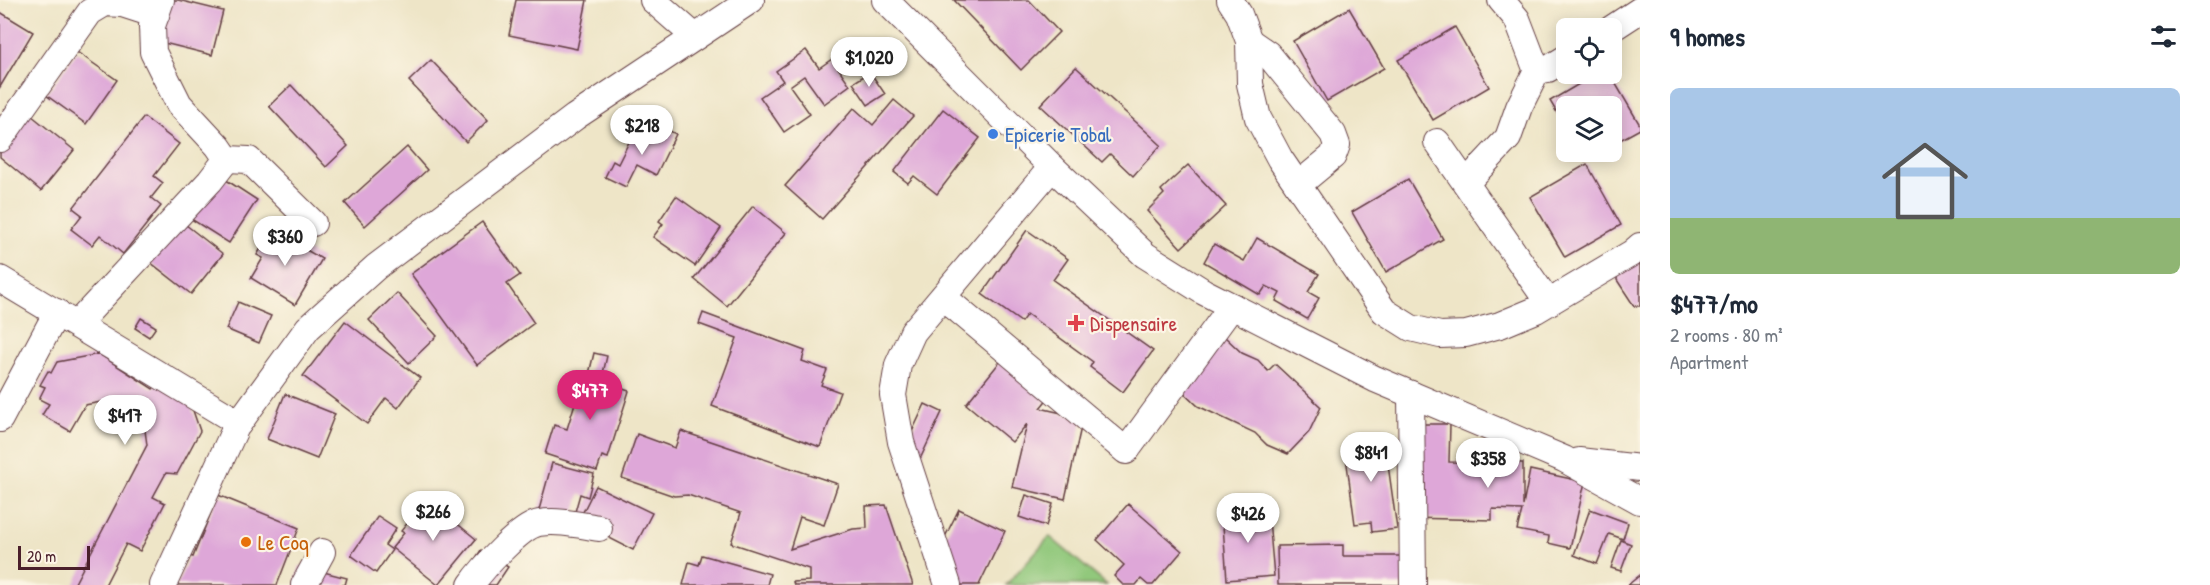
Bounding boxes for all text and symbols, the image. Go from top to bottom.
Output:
map controls [1556,18,1622,162]
button: locate [1556,18,1622,84]
text: 9 homes [1670,19,1745,54]
icon: filters [2147,20,2180,53]
pin: $1,020 [820,37,918,88]
text: $1,020 [845,43,893,70]
button: layers [1556,96,1622,162]
pin: $218 [606,105,678,156]
text: $218 [624,111,660,138]
place label: Epicerie Tobal [1005,120,1112,149]
marker: Epicerie Tobal [986,127,1000,141]
icon: home [1871,127,1979,235]
pin: $360 [249,216,321,267]
text: $360 [267,222,303,249]
text: $477/mo [1670,286,1758,321]
place label: Dispensaire [1090,309,1177,338]
marker: Dispensaire [1067,314,1085,332]
text: 2 rooms · 80 m² [1670,321,1783,348]
text: Apartment [1670,348,1748,375]
pin: $477 [554,370,626,421]
text: $477 [571,376,609,403]
pin: $417 [89,395,161,446]
text: $417 [108,401,142,428]
pin: $841 [1335,432,1407,483]
text: $841 [1354,438,1388,465]
pin: $358 [1452,438,1524,489]
text: $358 [1470,444,1506,471]
pin: $266 [397,491,469,542]
pin: $426 [1212,493,1284,544]
text: $266 [415,497,451,524]
text: $426 [1231,499,1265,526]
place label: Le Coq [258,528,309,557]
marker: Le Coq [239,535,253,549]
scale bar [18,543,90,570]
text: 20 m [27,545,56,567]

